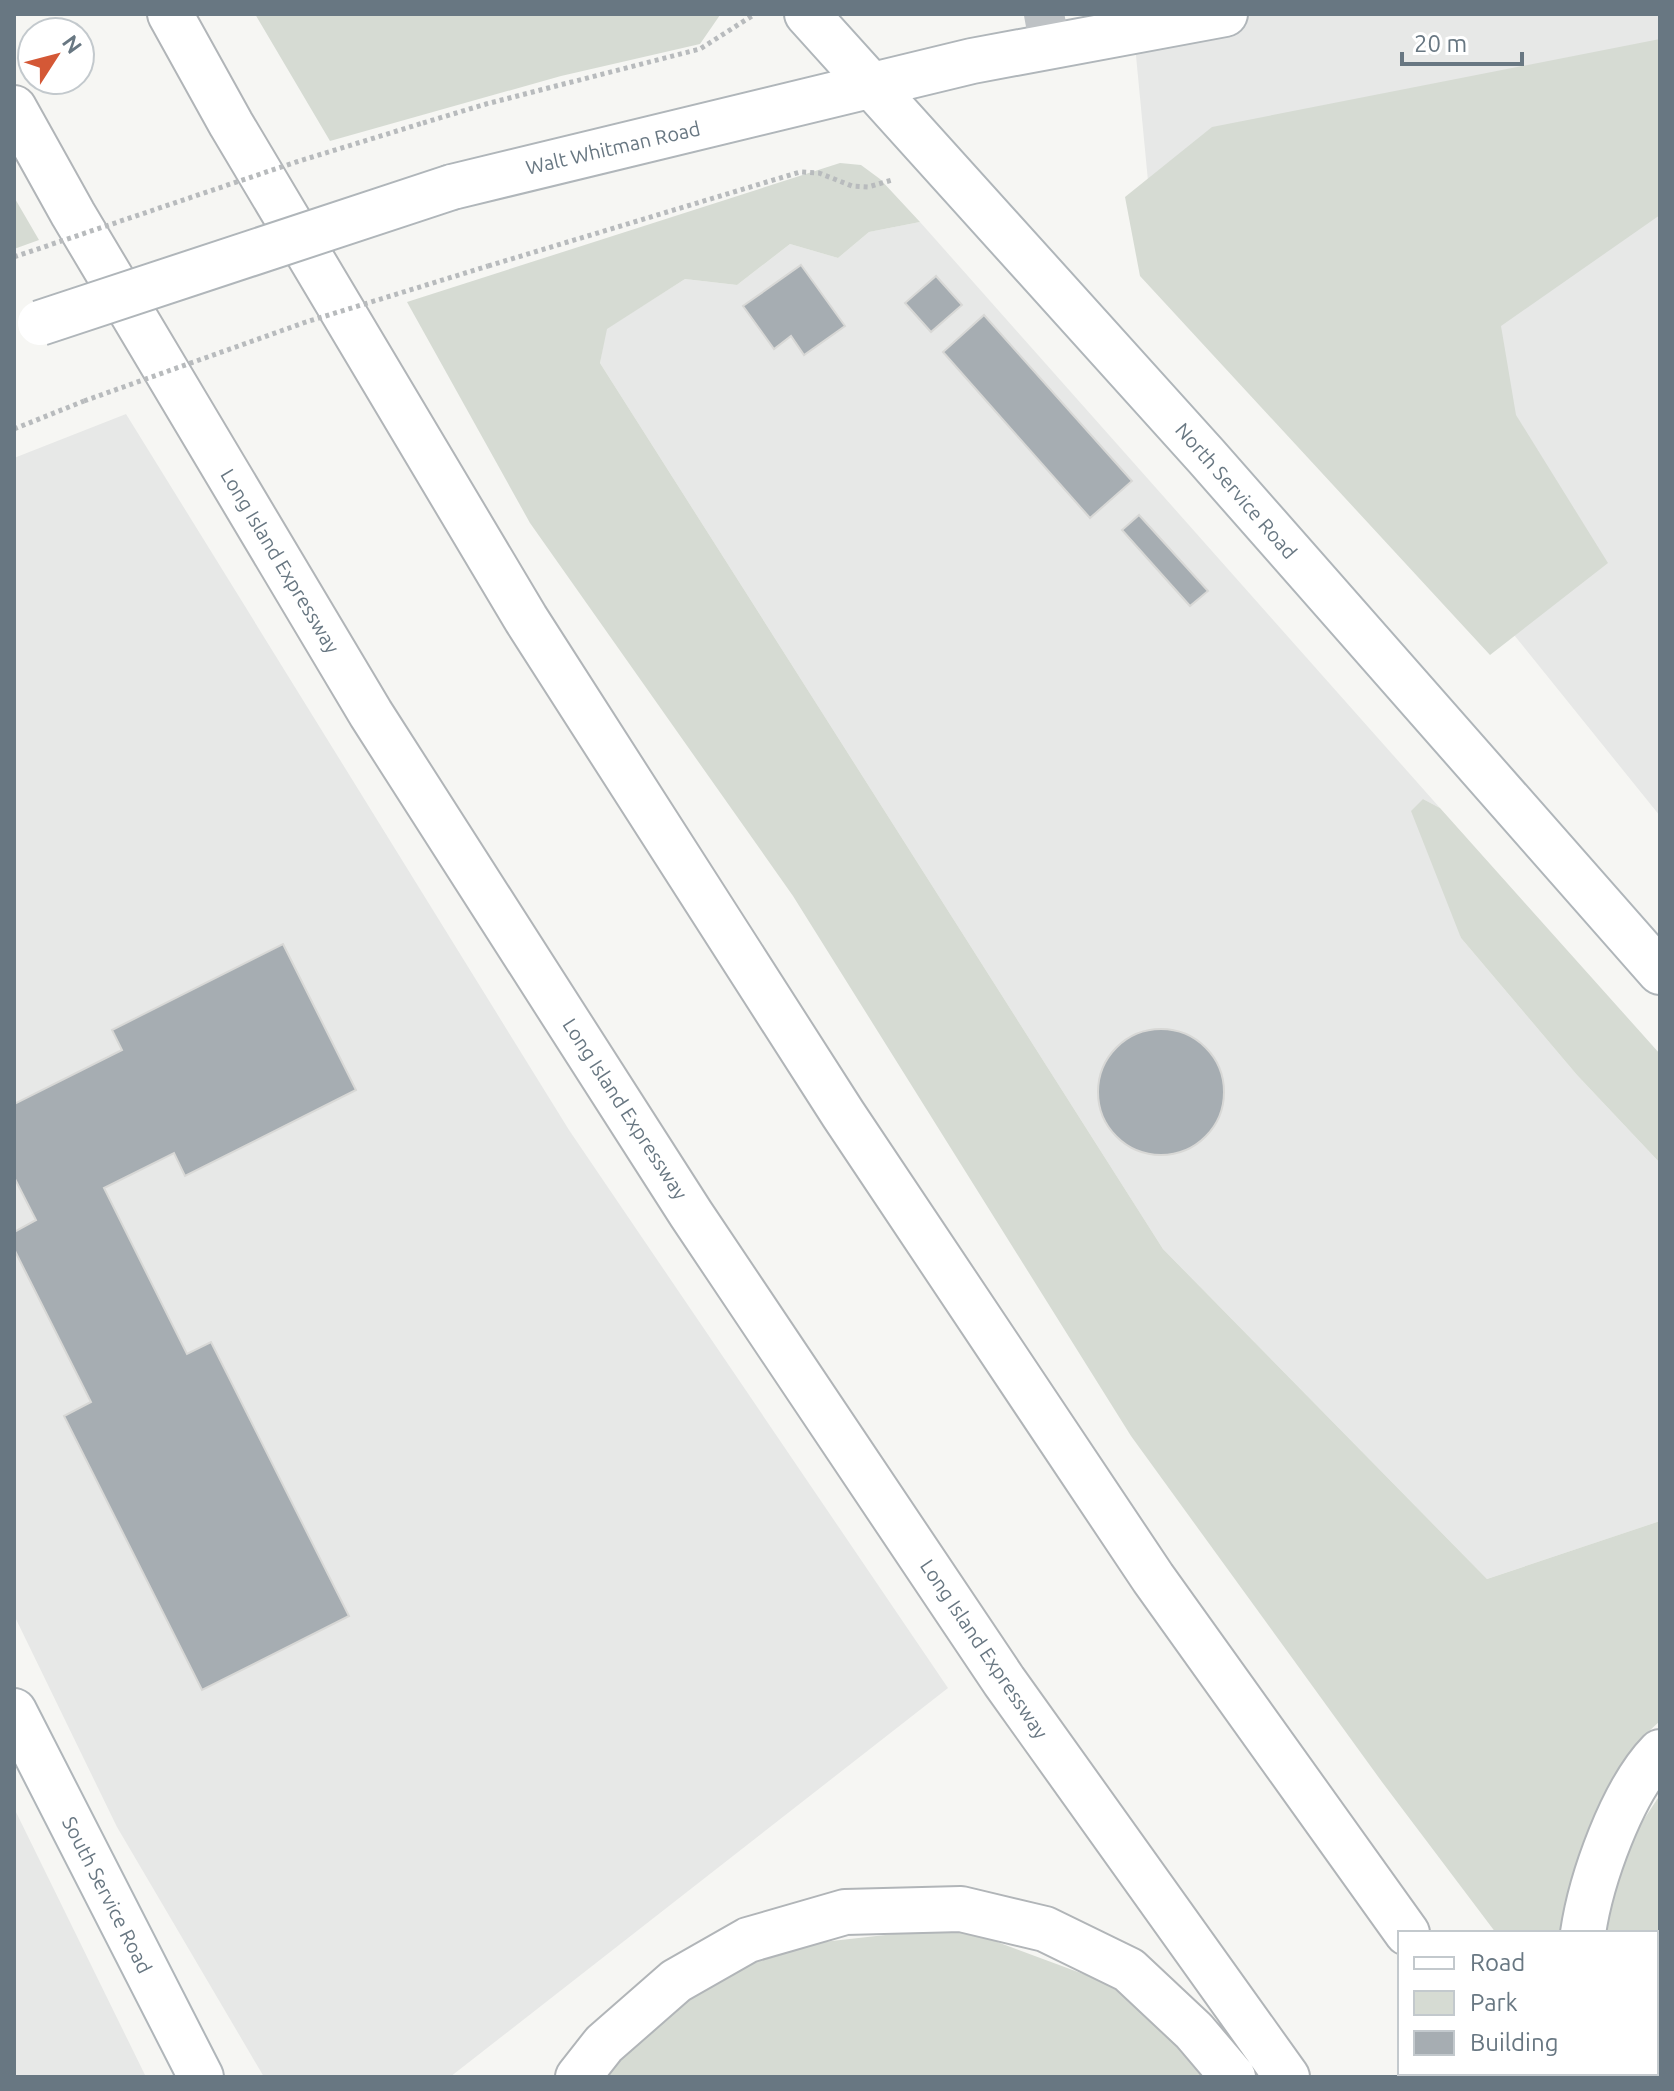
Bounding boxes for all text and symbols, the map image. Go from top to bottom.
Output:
north arrow [16,16,96,96]
scale bar [1402,16,1522,66]
text: N [58,30,88,58]
text: 20 m [1414,30,1467,57]
street label: Walt Whitman Road [523,116,702,179]
street label: North Service Road [1171,418,1302,563]
street label: Long Island Expressway [216,464,345,657]
street label: Long Island Expressway [558,1014,693,1204]
street label: Long Island Expressway [916,1555,1053,1743]
street label: South Service Road [58,1813,157,1977]
legend [1398,1931,1658,2075]
text: Road [1470,1949,1525,1976]
text: Park [1470,1989,1518,2016]
text: Building [1470,2029,1558,2056]

